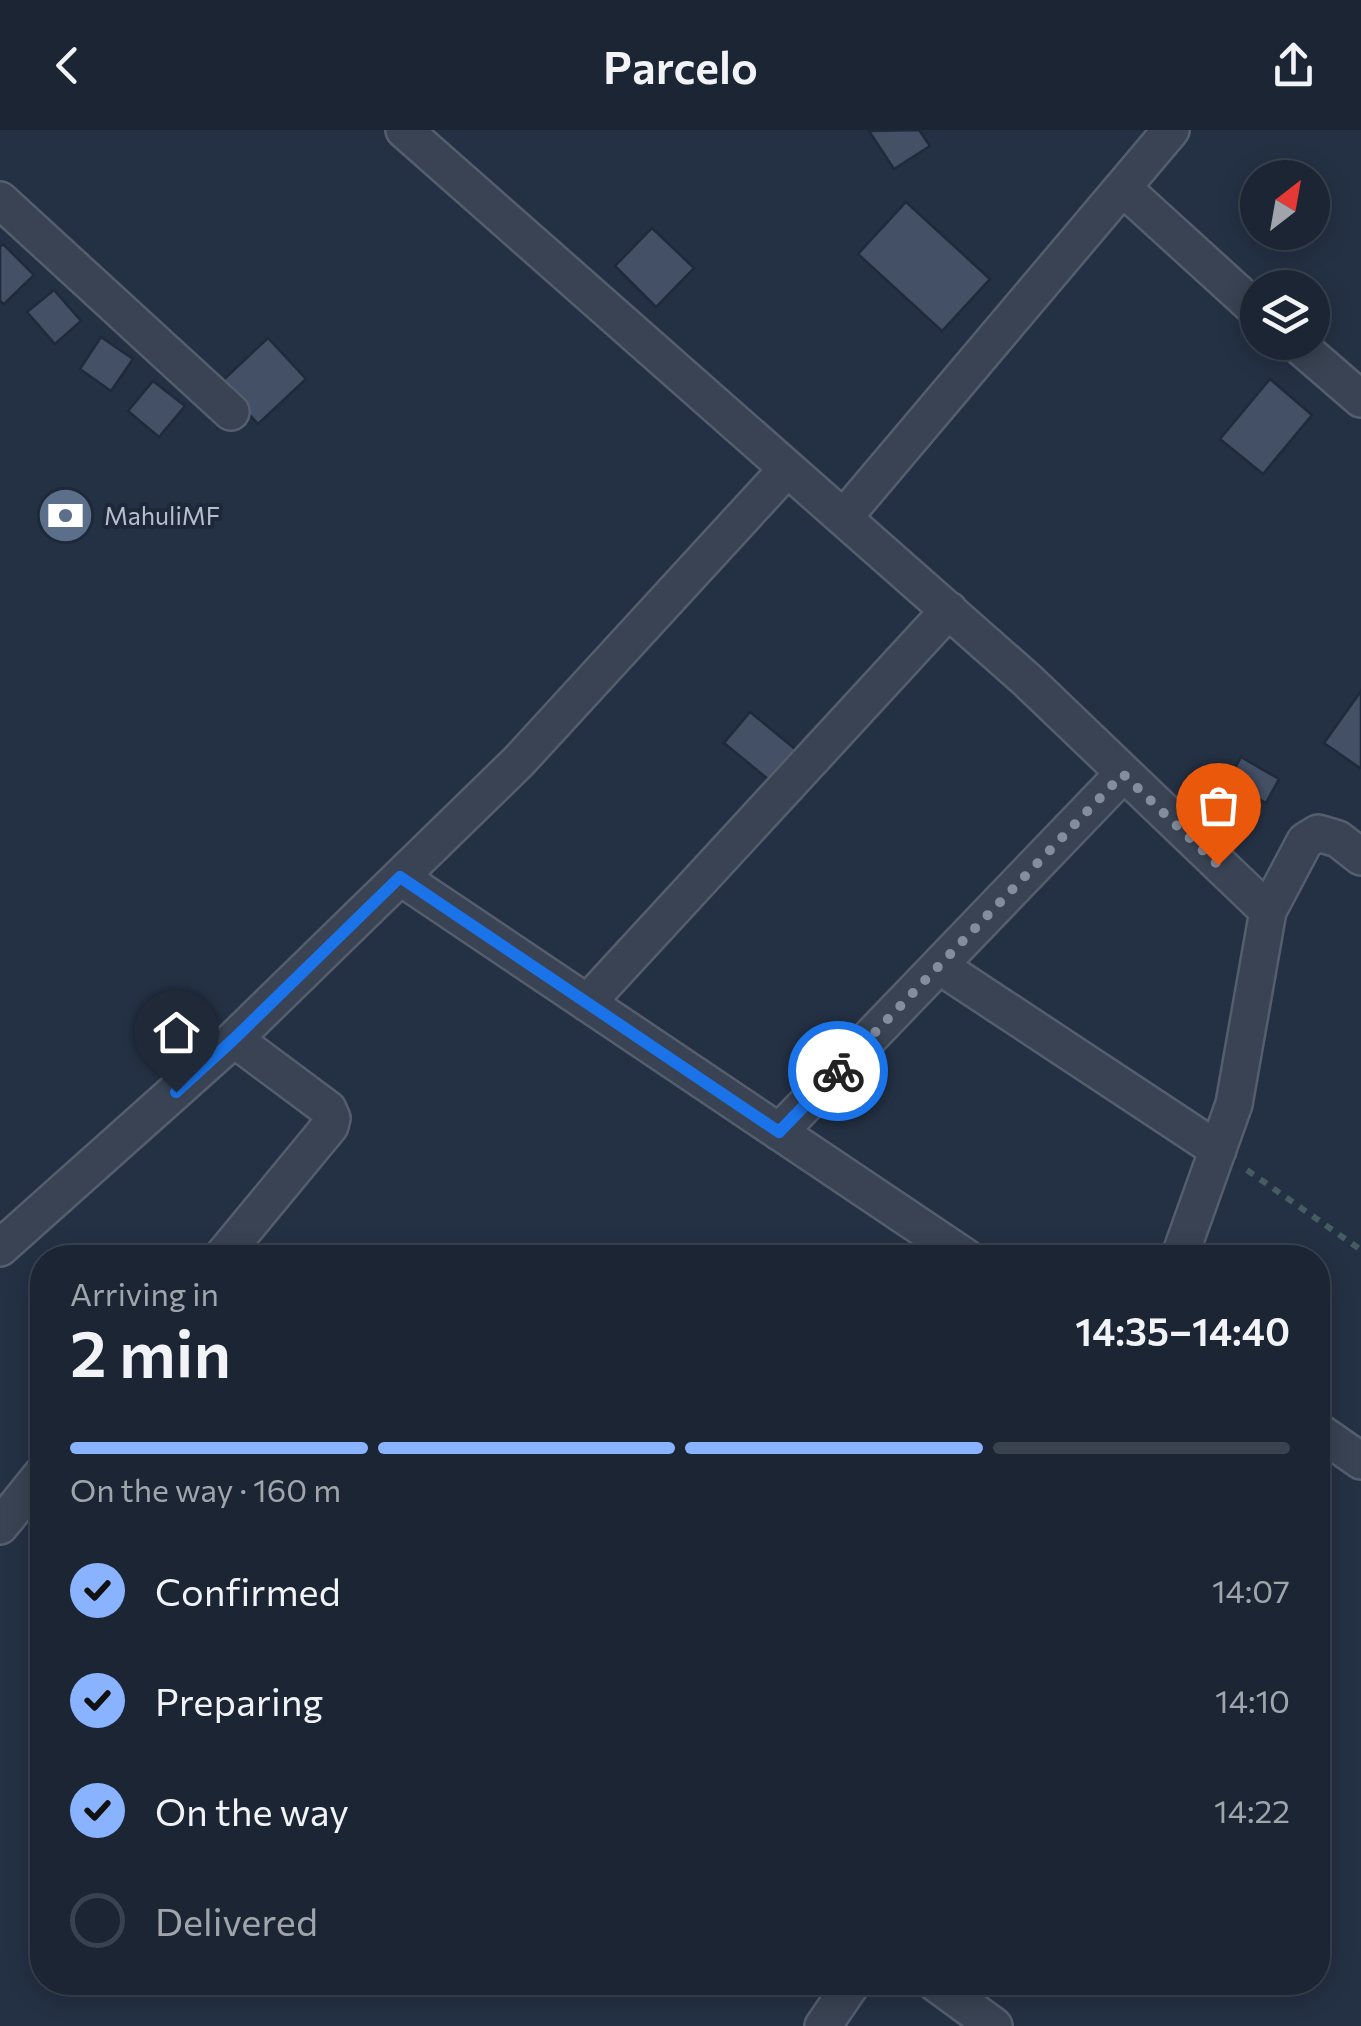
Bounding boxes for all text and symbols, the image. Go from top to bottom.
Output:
icon: back [40,38,95,93]
text: Parcelo [603,38,758,93]
icon: share [1266,38,1321,93]
north arrow [1240,160,1330,250]
map controls [1240,160,1330,360]
button: layers [1240,270,1330,360]
bank icon: MahuliMF [35,485,95,545]
place label: MahuliMF [104,500,220,530]
pin [1176,763,1261,866]
icon: bag [1191,778,1246,833]
pin [134,990,219,1093]
icon: home [149,1005,204,1060]
courier [788,1021,888,1121]
icon: bike [811,1044,866,1099]
text: Arriving in [70,1273,219,1313]
text: 14:35–14:40 [1075,1307,1290,1354]
text: 2 min [70,1311,231,1390]
text: On the way · 160 m [70,1469,341,1509]
icon: check [70,1563,125,1618]
text: Confirmed [155,1567,341,1614]
text: 14:07 [1212,1570,1290,1610]
icon: check [70,1673,125,1728]
text: Preparing [155,1677,323,1724]
text: 14:10 [1215,1680,1290,1720]
icon: check [70,1783,125,1838]
text: On the way [155,1787,349,1834]
text: 14:22 [1214,1790,1290,1830]
text: Delivered [155,1897,318,1944]

